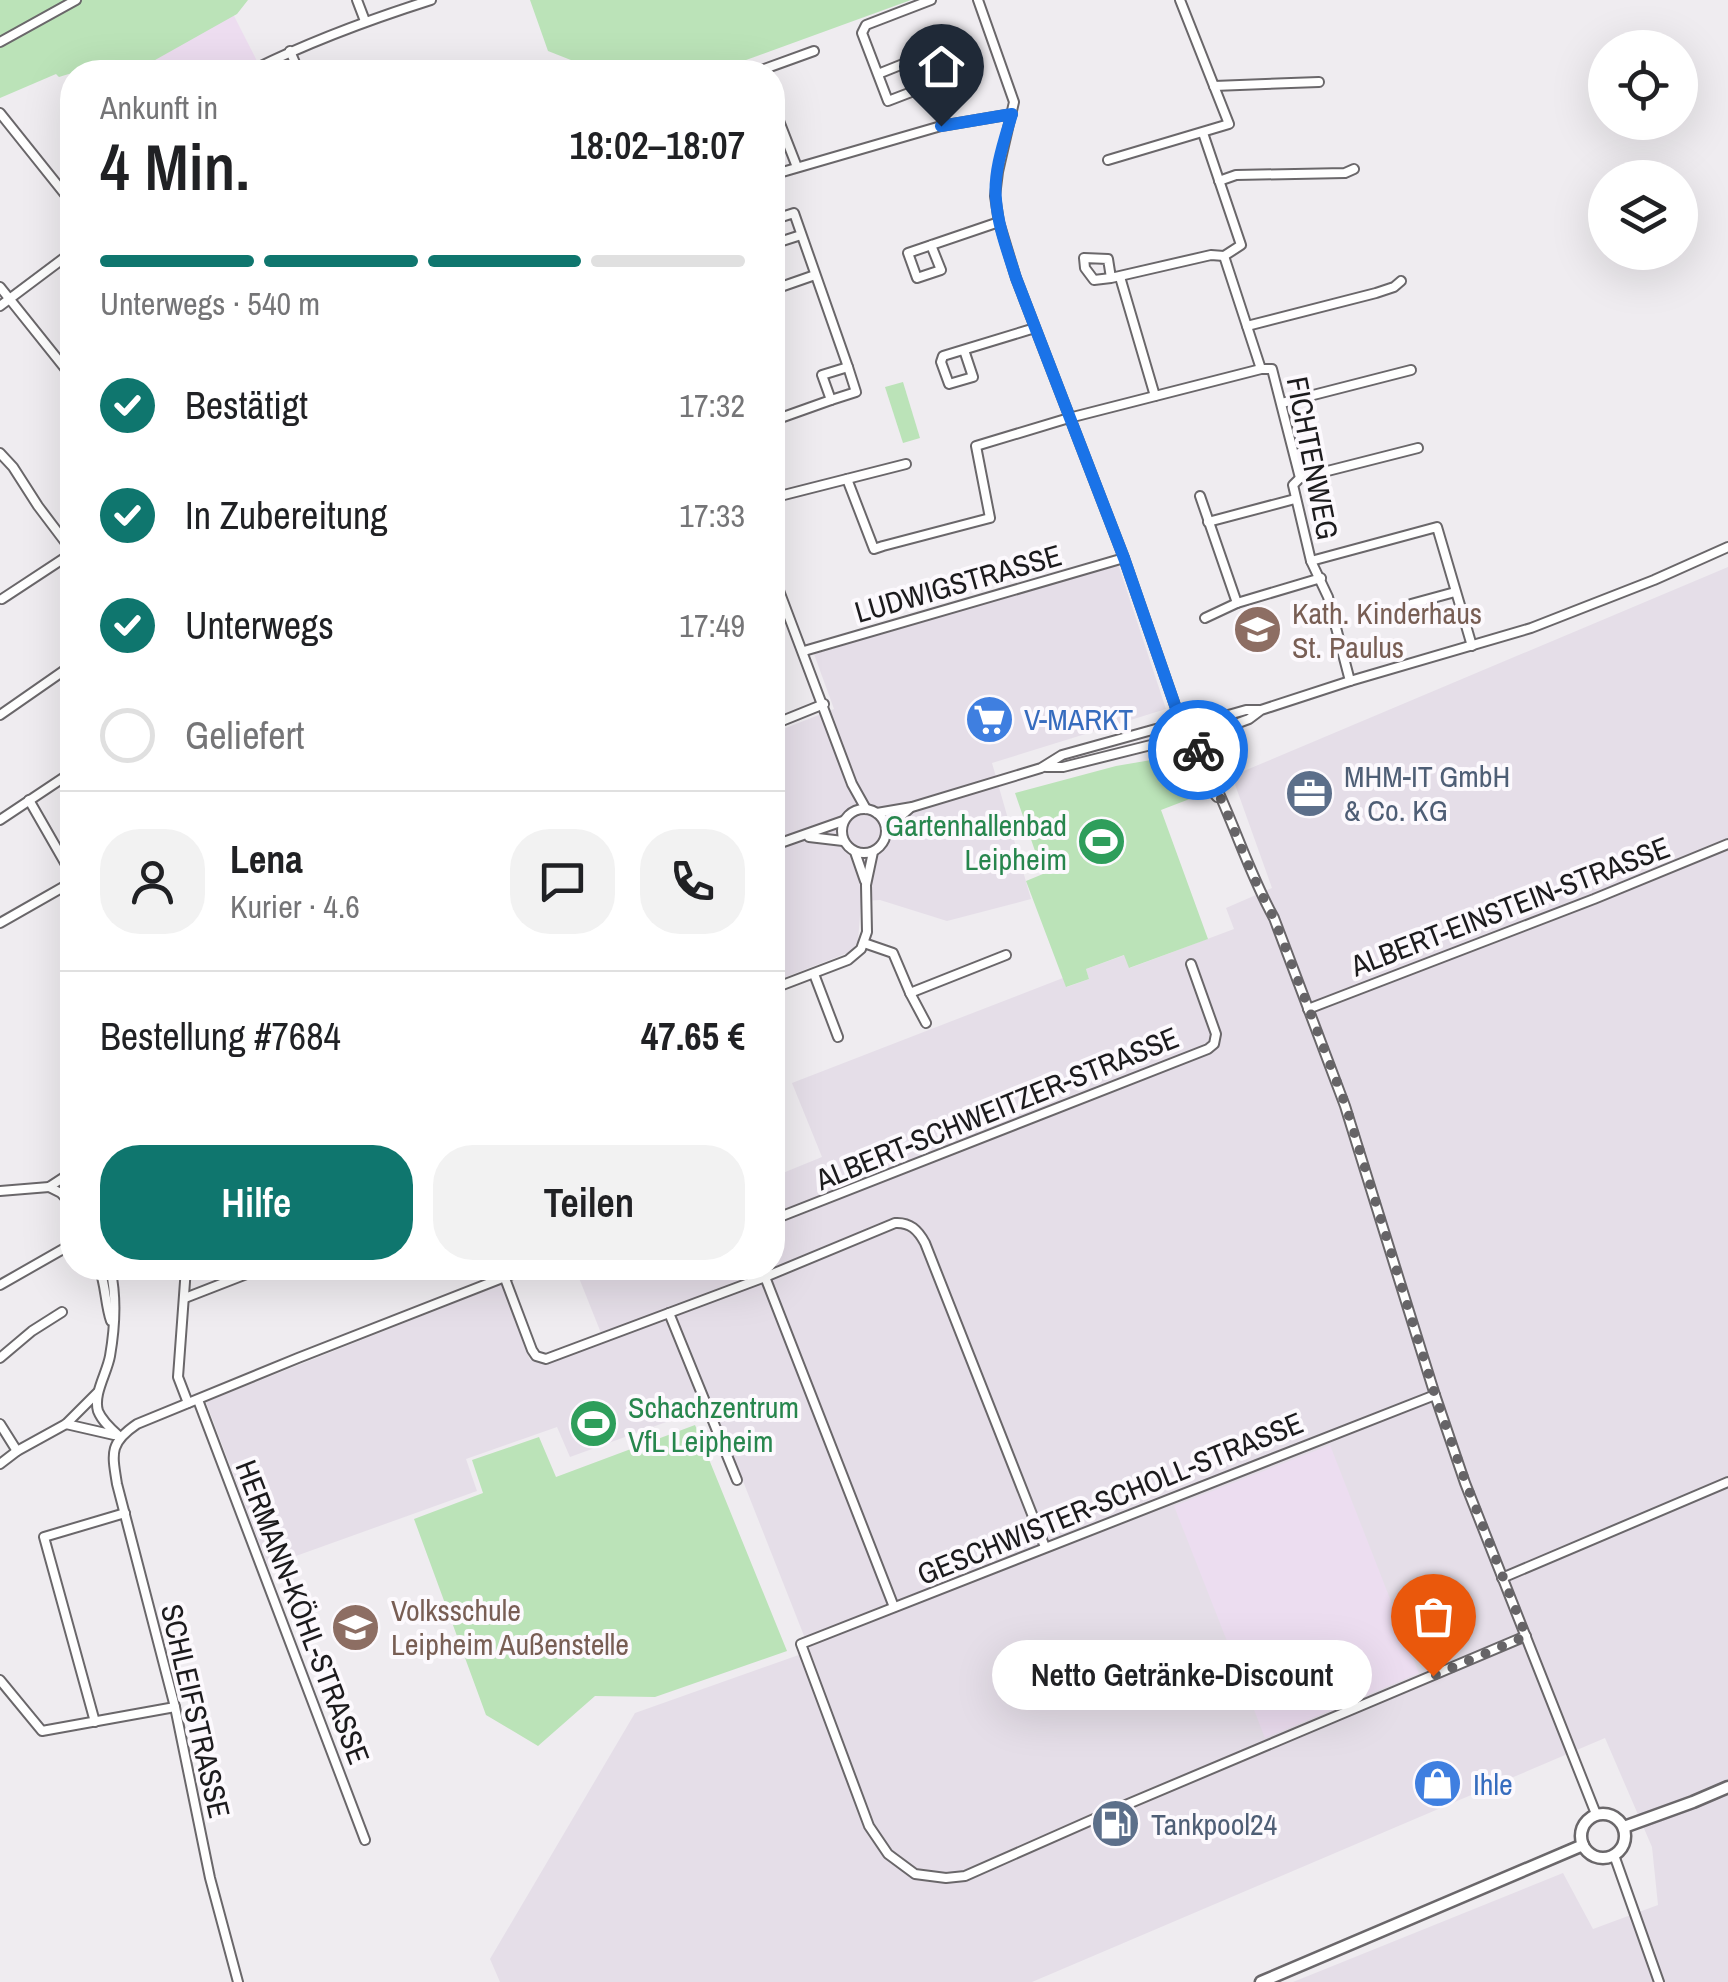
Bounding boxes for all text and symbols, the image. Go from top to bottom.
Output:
pin [899,24,984,127]
map controls [1588,30,1698,270]
button: locate [1588,30,1698,140]
icon: home [914,39,969,94]
text: Ankunft in [100,86,218,129]
text: 18:02–18:07 [569,120,745,171]
text: 4 Min. [100,123,250,210]
button: layers [1588,160,1698,270]
text: Unterwegs · 540 m [100,282,320,325]
street label: FICHTENWEG [1278,373,1348,543]
icon: check [100,378,155,433]
text: Bestätigt [185,380,308,431]
text: 17:32 [679,384,745,427]
icon: check [100,488,155,543]
text: In Zubereitung [185,490,388,541]
text: 17:33 [679,494,745,537]
street label: LUDWIGSTRASSE [850,534,1066,632]
place label: Kath. Kinderhaus St. Paulus [1292,593,1482,667]
icon: check [100,598,155,653]
text: Unterwegs [185,600,334,651]
text: 17:49 [679,604,745,647]
school or university icon: Kath. Kinderhaus St. Paulus [1231,604,1283,656]
supermarket icon: V-MARKT [963,693,1015,745]
place label: V-MARKT [1024,699,1133,739]
courier [1148,700,1248,800]
text: Geliefert [185,710,305,761]
icon: bike [1171,723,1226,778]
place label: MHM-IT GmbH & Co. KG [1344,756,1510,830]
office icon: MHM-IT GmbH & Co. KG [1283,767,1335,819]
place label: Gartenhallenbad Leipheim [885,805,1067,879]
sports icon: Gartenhallenbad Leipheim [1076,816,1128,868]
street label: ALBERT-EINSTEIN-STRASSE [1344,827,1675,986]
button: person [100,829,205,934]
button: chat [510,829,615,934]
button: phone [640,829,745,934]
text: Lena [230,834,303,885]
text: Kurier · 4.6 [230,885,360,928]
text: Bestellung #7684 [100,1011,341,1062]
text: 47.65 € [641,1011,745,1062]
street label: ALBERT-SCHWEITZER-STRASSE [809,1017,1184,1200]
button: Hilfe [100,1145,413,1260]
button: Teilen [433,1145,745,1260]
place label: Schachzentrum VfL Leipheim [628,1387,799,1461]
sports icon: Schachzentrum VfL Leipheim [567,1398,619,1450]
street label: GESCHWISTER-SCHOLL-STRASSE [911,1402,1309,1594]
street label: HERMANN-KÖHL-STRASSE [227,1454,379,1770]
pin [1391,1574,1476,1677]
icon: bag [1406,1589,1461,1644]
place label: Volksschule Leipheim Außenstelle [391,1590,629,1664]
street label: SCHLEIFSTRASSE [152,1600,240,1822]
school or university icon: Volksschule Leipheim Außenstelle [330,1601,382,1653]
callout: Netto Getränke-Discount [993,1641,1373,1711]
text: Netto Getränke-Discount [1031,1653,1333,1696]
shop icon: Ihle [1412,1758,1464,1810]
place label: Ihle [1473,1764,1513,1804]
fuel station icon: Tankpool24 [1090,1798,1142,1850]
place label: Tankpool24 [1151,1804,1278,1844]

